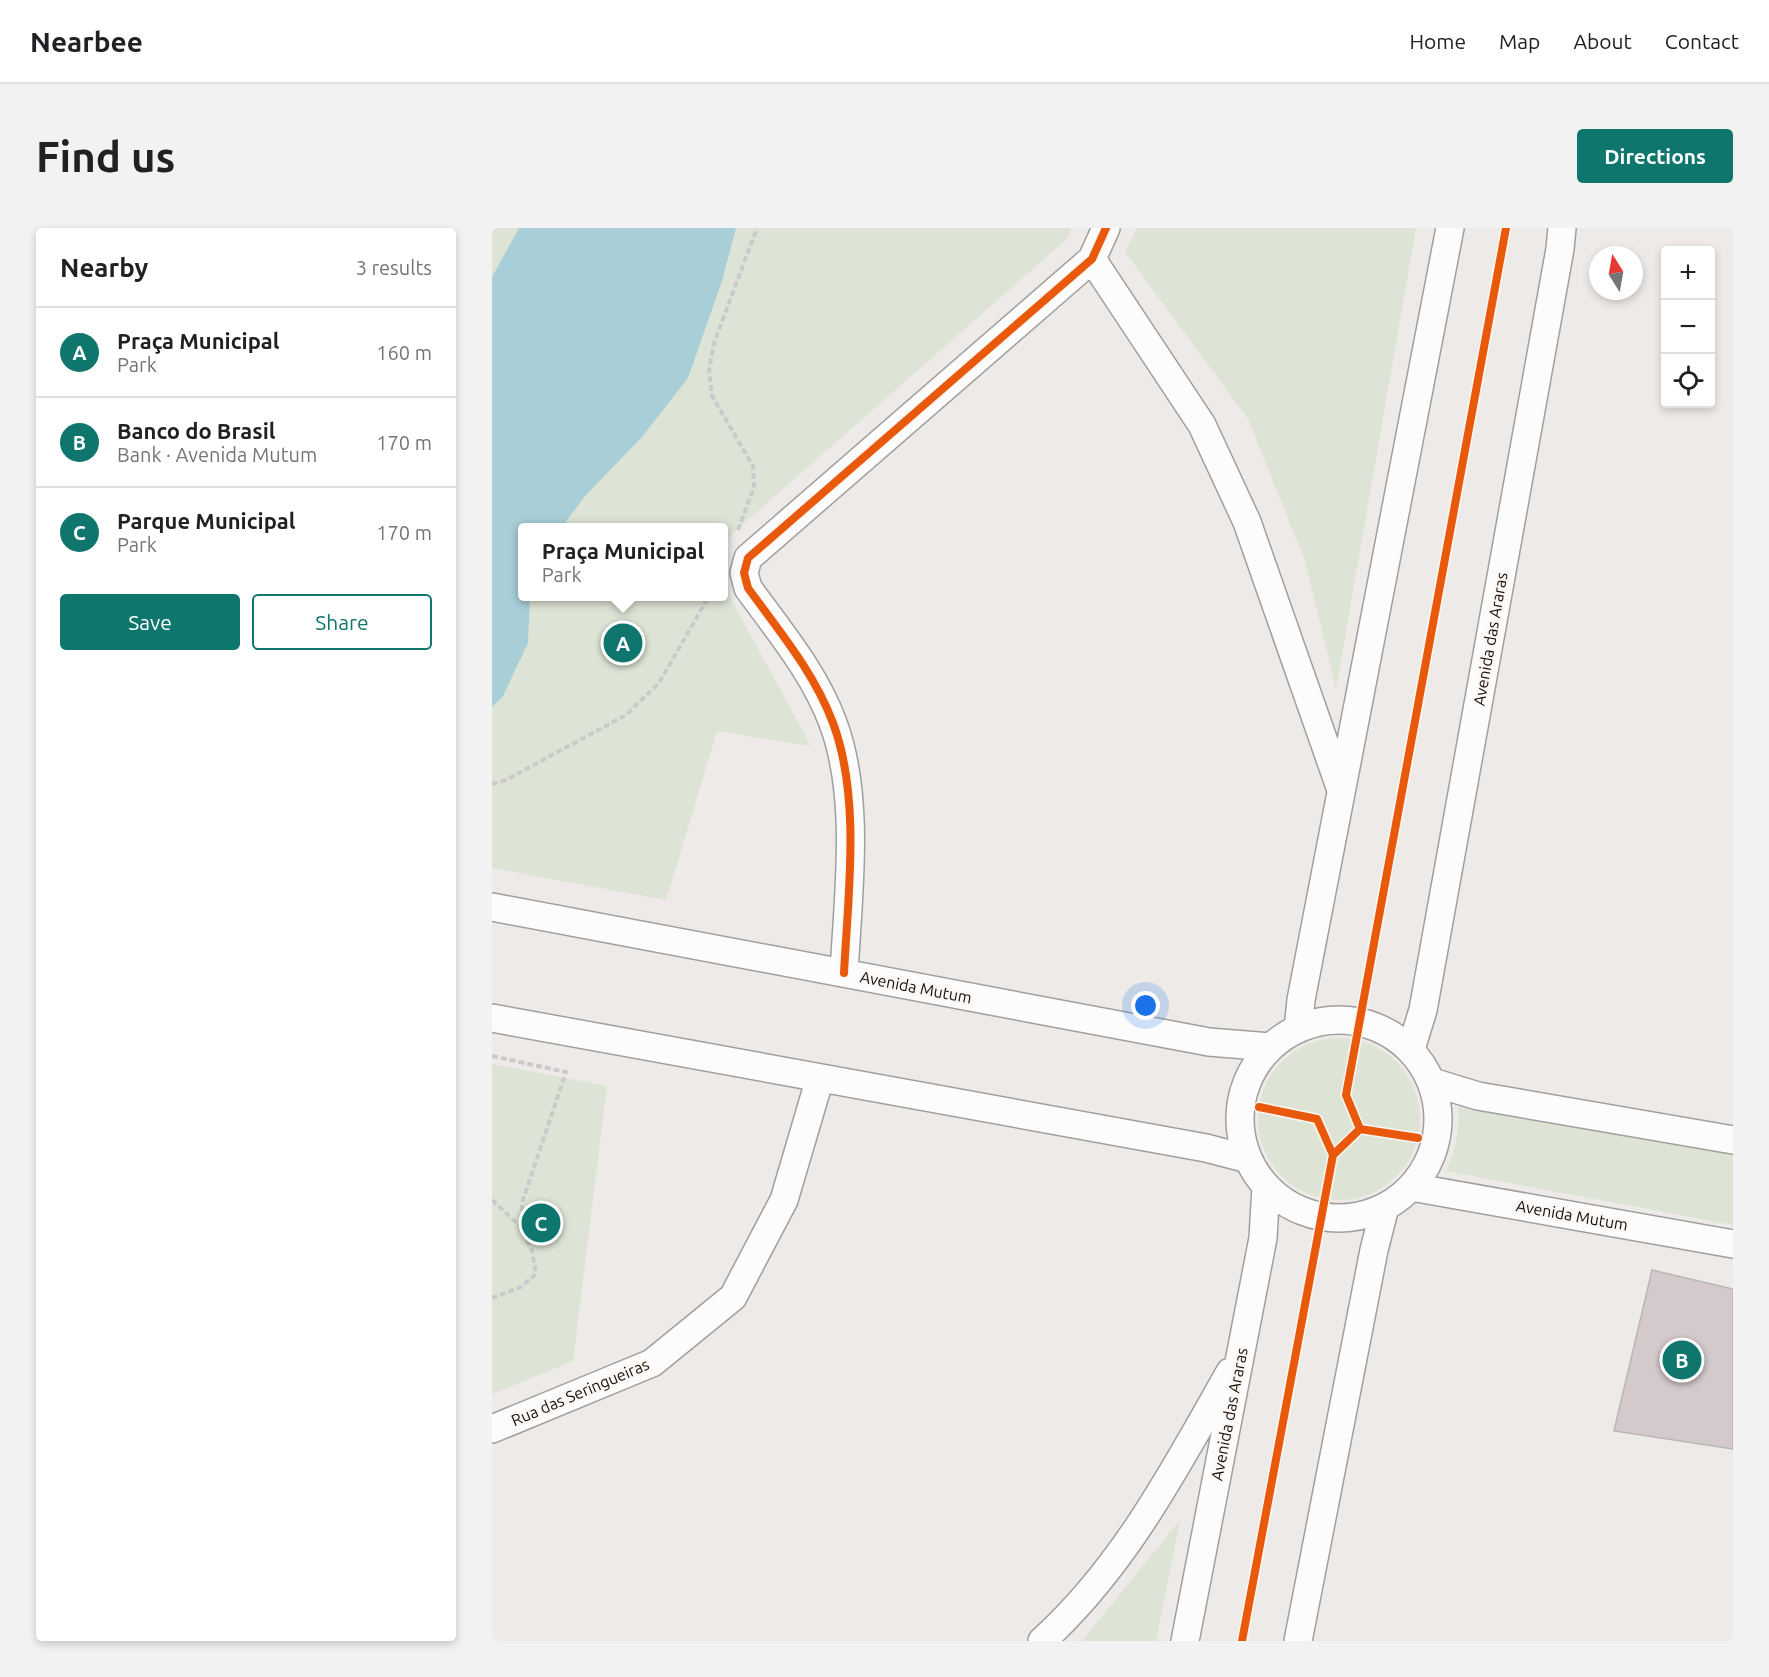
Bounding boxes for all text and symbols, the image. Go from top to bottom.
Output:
text: Nearbee [30,26,143,57]
text: Home [1409,29,1466,53]
text: Map [1499,29,1540,53]
text: About [1573,29,1632,53]
text: Contact [1665,29,1739,53]
button: Directions [1577,129,1733,183]
text: Find us [36,133,175,180]
north arrow [1589,246,1643,300]
map controls [1661,246,1715,408]
button: + [1661,246,1715,300]
text: Nearby [60,253,148,282]
text: 3 results [356,256,432,279]
button: − [1661,300,1715,354]
text: Praça Municipal [117,328,279,353]
text: A [72,341,87,364]
text: 160 m [376,341,432,364]
text: Park [117,353,157,376]
button: locate [1661,354,1715,408]
text: Banco do Brasil [117,418,275,443]
text: B [73,431,86,454]
text: 170 m [376,431,432,454]
text: Bank · Avenida Mutum [117,443,317,466]
text: Parque Municipal [117,508,295,533]
text: C [73,521,86,544]
text: 170 m [376,521,432,544]
popup [518,523,728,601]
text: Park [117,533,157,556]
text: Praça Municipal [542,538,704,563]
text: Park [542,563,582,586]
street label: Avenida das Araras [1469,571,1511,707]
button: Save [60,594,240,650]
button: Share [252,594,432,650]
pin: A [604,620,642,666]
street label: Avenida Mutum [859,967,973,1007]
your location [1131,991,1160,1020]
street label: Avenida Mutum [1515,1196,1629,1234]
pin: C [521,1200,560,1246]
pin: B [1662,1338,1702,1382]
street label: Avenida das Araras [1207,1346,1251,1482]
street label: Rua das Seringueiras [508,1355,652,1429]

